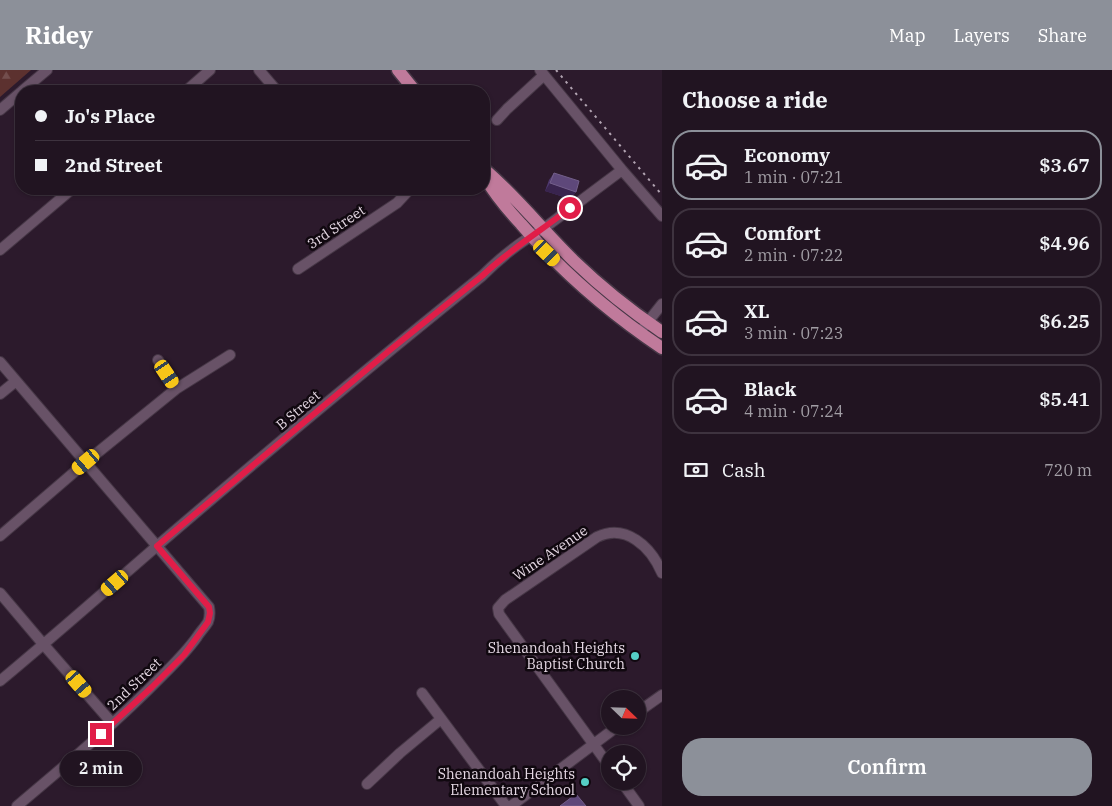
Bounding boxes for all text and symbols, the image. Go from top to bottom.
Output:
text: Ridey [25,19,93,51]
text: Map [889,24,926,47]
text: Layers [954,24,1010,47]
text: Share [1038,24,1087,47]
text: Choose a ride [682,85,828,114]
text: Jo's Place [65,104,155,128]
icon: car [684,143,729,188]
text: Economy [744,143,830,167]
text: 2nd Street [65,153,162,177]
text: $3.67 [1039,153,1090,177]
text: 1 min · 07:21 [744,167,843,187]
route start [559,197,581,219]
street label: 3rd Street [304,201,368,253]
icon: car [684,221,729,266]
text: Comfort [744,221,821,245]
text: $4.96 [1039,231,1090,255]
car [530,237,563,269]
text: 2 min · 07:22 [744,245,843,265]
icon: car [684,299,729,344]
text: XL [744,299,770,323]
text: $6.25 [1039,309,1090,333]
text: 3 min · 07:23 [744,323,843,343]
car [152,357,181,391]
icon: car [684,377,729,422]
text: Black [744,377,796,401]
street label: B Street [272,386,324,434]
text: $5.41 [1039,387,1090,411]
text: 4 min · 07:24 [744,401,843,421]
car [69,447,102,477]
icon: cash [682,456,710,484]
text: Cash [722,458,766,482]
text: 720 m [1044,460,1092,480]
street label: Wine Avenue [509,521,591,585]
car [98,567,131,599]
place label: Shenandoah Heights Baptist Church [488,639,625,673]
marker: Shenandoah Heights Baptist Church [629,650,641,662]
street label: 2nd Street [103,654,165,714]
car [63,668,94,700]
north arrow [601,690,646,735]
map controls [601,690,646,790]
route end [90,723,112,745]
button: Confirm [682,738,1092,796]
button: locate [601,745,646,790]
callout: 2 min [60,752,142,786]
text: 2 min [79,758,123,778]
place label: Shenandoah Heights Elementary School [438,765,575,799]
marker: Shenandoah Heights Elementary School [579,776,591,788]

